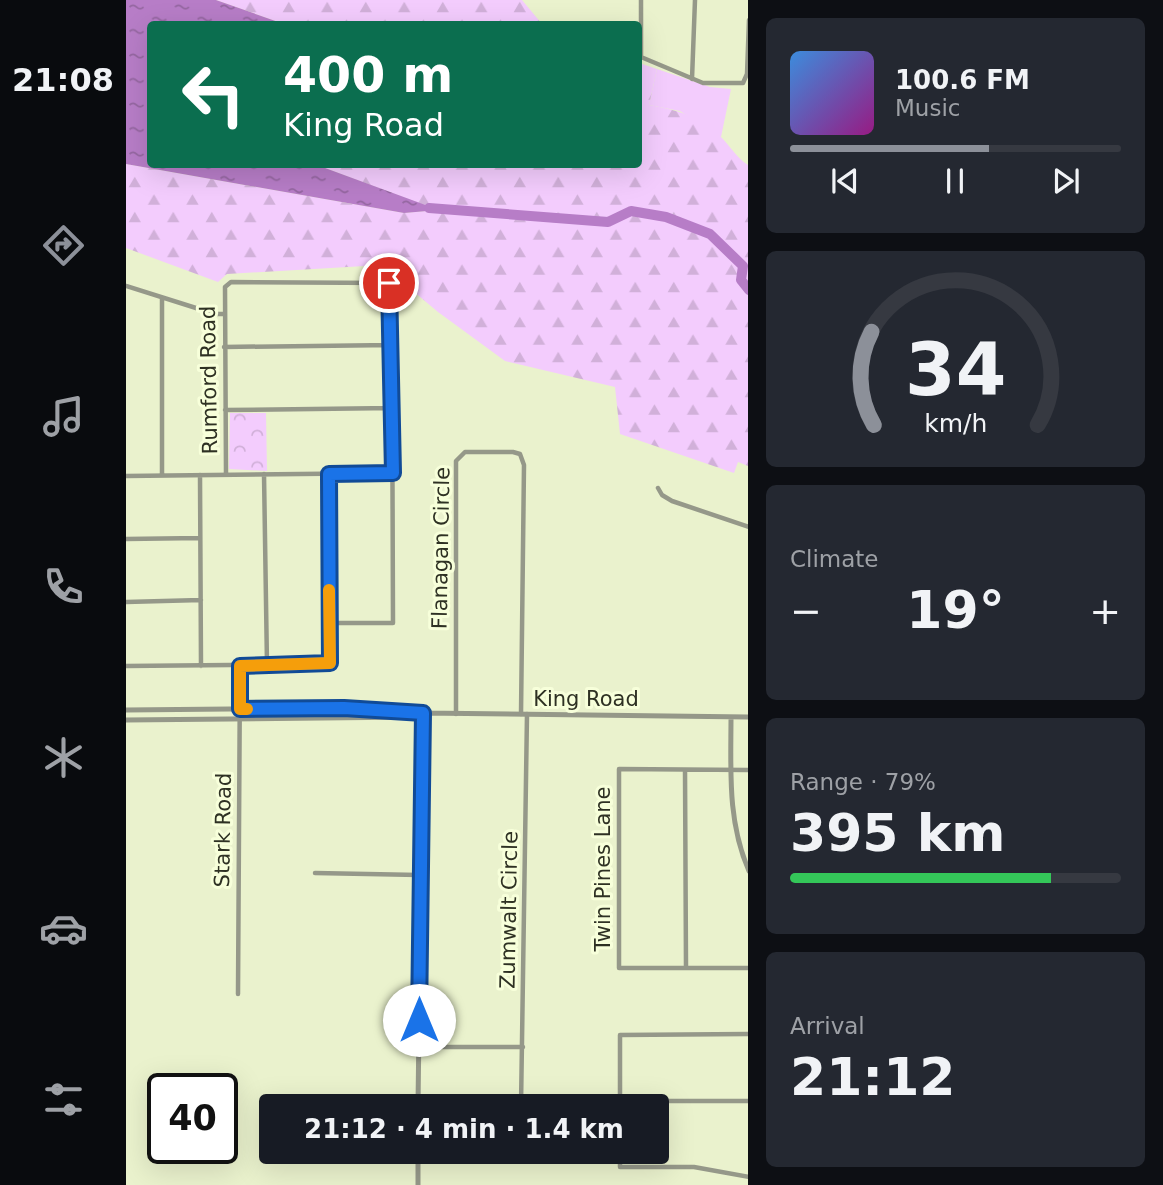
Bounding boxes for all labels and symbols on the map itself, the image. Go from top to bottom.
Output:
pin [359,253,419,313]
street label: Rumford Road [196,305,222,455]
street label: Flanagan Circle [428,467,454,629]
street label: King Road [533,687,639,711]
street label: Stark Road [210,772,236,888]
street label: Twin Pines Lane [591,786,615,953]
street label: Zumwalt Circle [496,831,522,989]
position arrow [382,983,456,1057]
speed limit sign: 40 [147,1073,238,1164]

